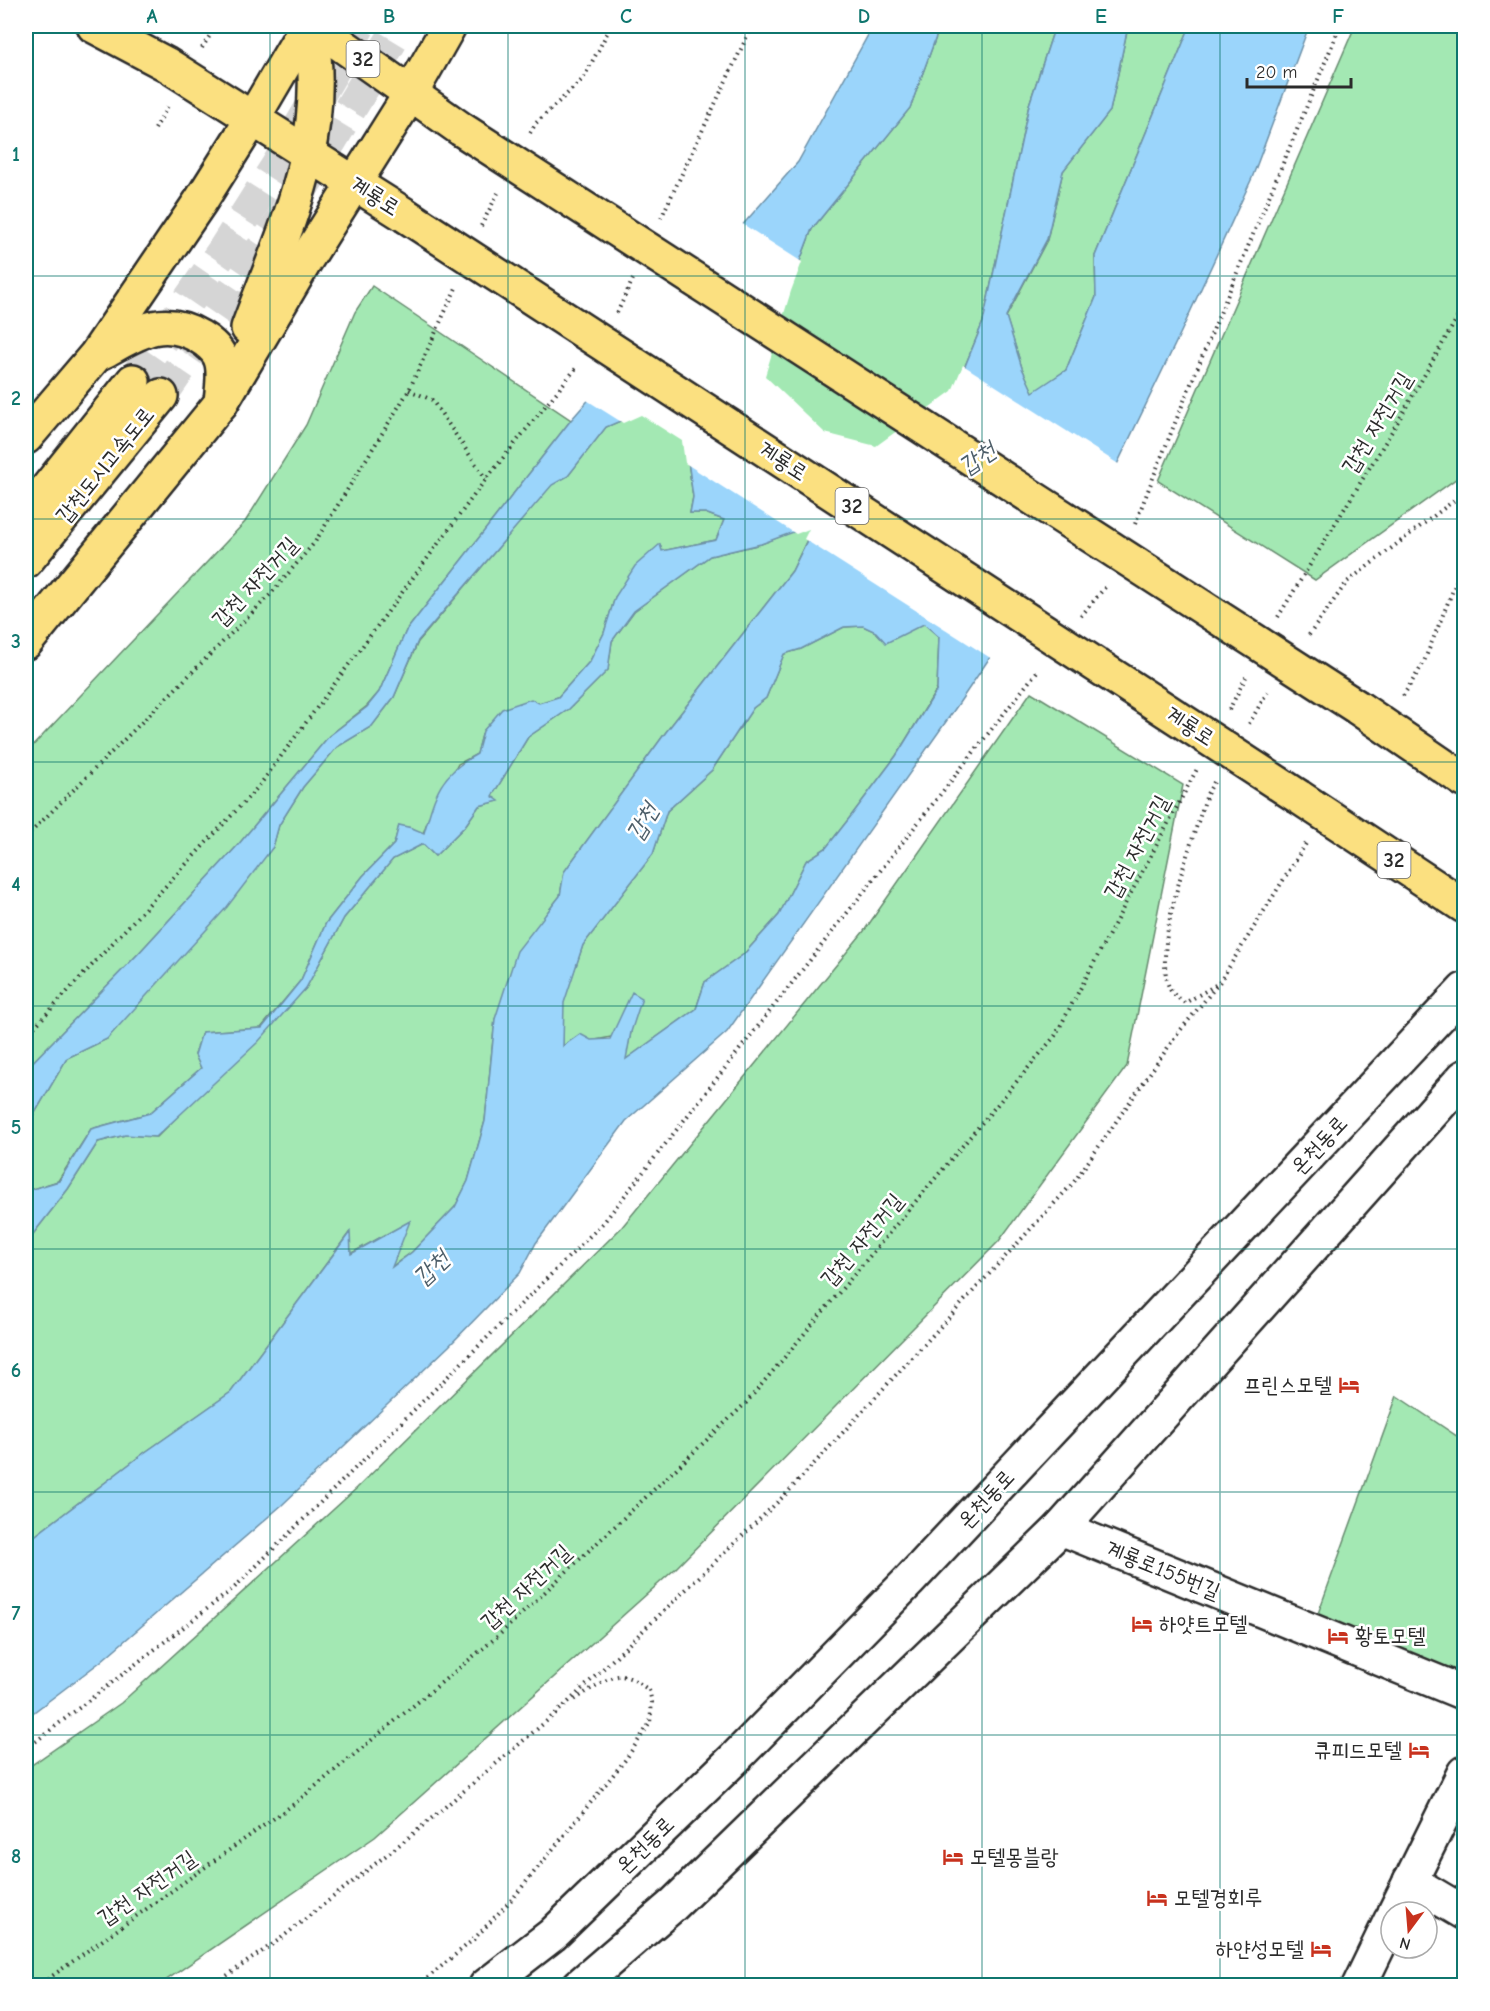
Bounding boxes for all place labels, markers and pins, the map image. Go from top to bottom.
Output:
place label: 프린스모텔 [1243,1372,1332,1398]
hotel icon: 프린스모텔 [1337,1373,1361,1397]
place label: 하얏트모텔 [1159,1611,1248,1637]
hotel icon: 하얏트모텔 [1130,1612,1154,1636]
place label: 황토모텔 [1355,1623,1426,1649]
hotel icon: 황토모텔 [1326,1624,1350,1648]
place label: 큐피드모텔 [1313,1737,1402,1763]
hotel icon: 큐피드모텔 [1407,1738,1431,1762]
place label: 모텔몽블랑 [970,1844,1059,1870]
hotel icon: 모텔몽블랑 [941,1845,965,1869]
place label: 모텔경회루 [1174,1885,1263,1911]
hotel icon: 모텔경회루 [1145,1886,1169,1910]
place label: 하얀성모텔 [1215,1936,1304,1962]
hotel icon: 하얀성모텔 [1309,1937,1333,1961]

